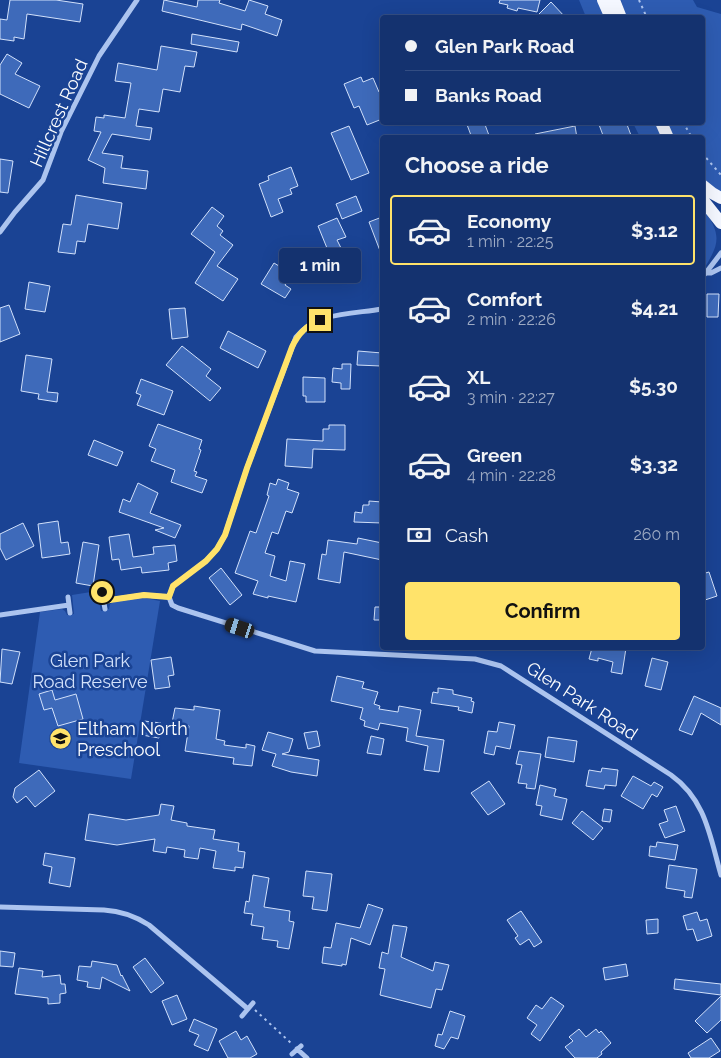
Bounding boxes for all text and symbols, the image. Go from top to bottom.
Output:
text: Glen Park Road [435,35,574,57]
street label: Hillcrest Road [25,56,92,170]
text: Banks Road [435,84,542,106]
text: Choose a ride [405,152,549,178]
icon: car [407,208,452,253]
text: Economy [467,210,551,232]
text: $3.12 [631,219,678,241]
text: 1 min · 22:25 [467,232,553,251]
callout: 1 min [279,248,361,282]
text: 1 min [300,256,340,275]
icon: car [407,286,452,331]
text: Comfort [467,288,542,310]
text: $4.21 [631,297,678,319]
route end [309,309,331,331]
text: 2 min · 22:26 [467,310,556,329]
icon: car [407,364,452,409]
text: XL [467,366,490,388]
text: $5.30 [629,375,678,397]
text: 3 min · 22:27 [467,388,555,407]
icon: car [407,442,452,487]
text: Green [467,444,522,466]
text: $3.32 [630,453,678,475]
text: 4 min · 22:28 [467,466,556,485]
icon: cash [405,521,433,549]
text: Cash [445,524,489,546]
text: 260 m [633,525,680,544]
route start [91,581,113,603]
button: Confirm [405,582,680,640]
car [223,616,256,640]
park label: Glen Park Road Reserve [32,650,148,692]
street label: Glen Park Road [523,657,642,744]
place label: Eltham North Preschool [77,718,188,760]
school or university icon: Eltham North Preschool [49,727,73,751]

